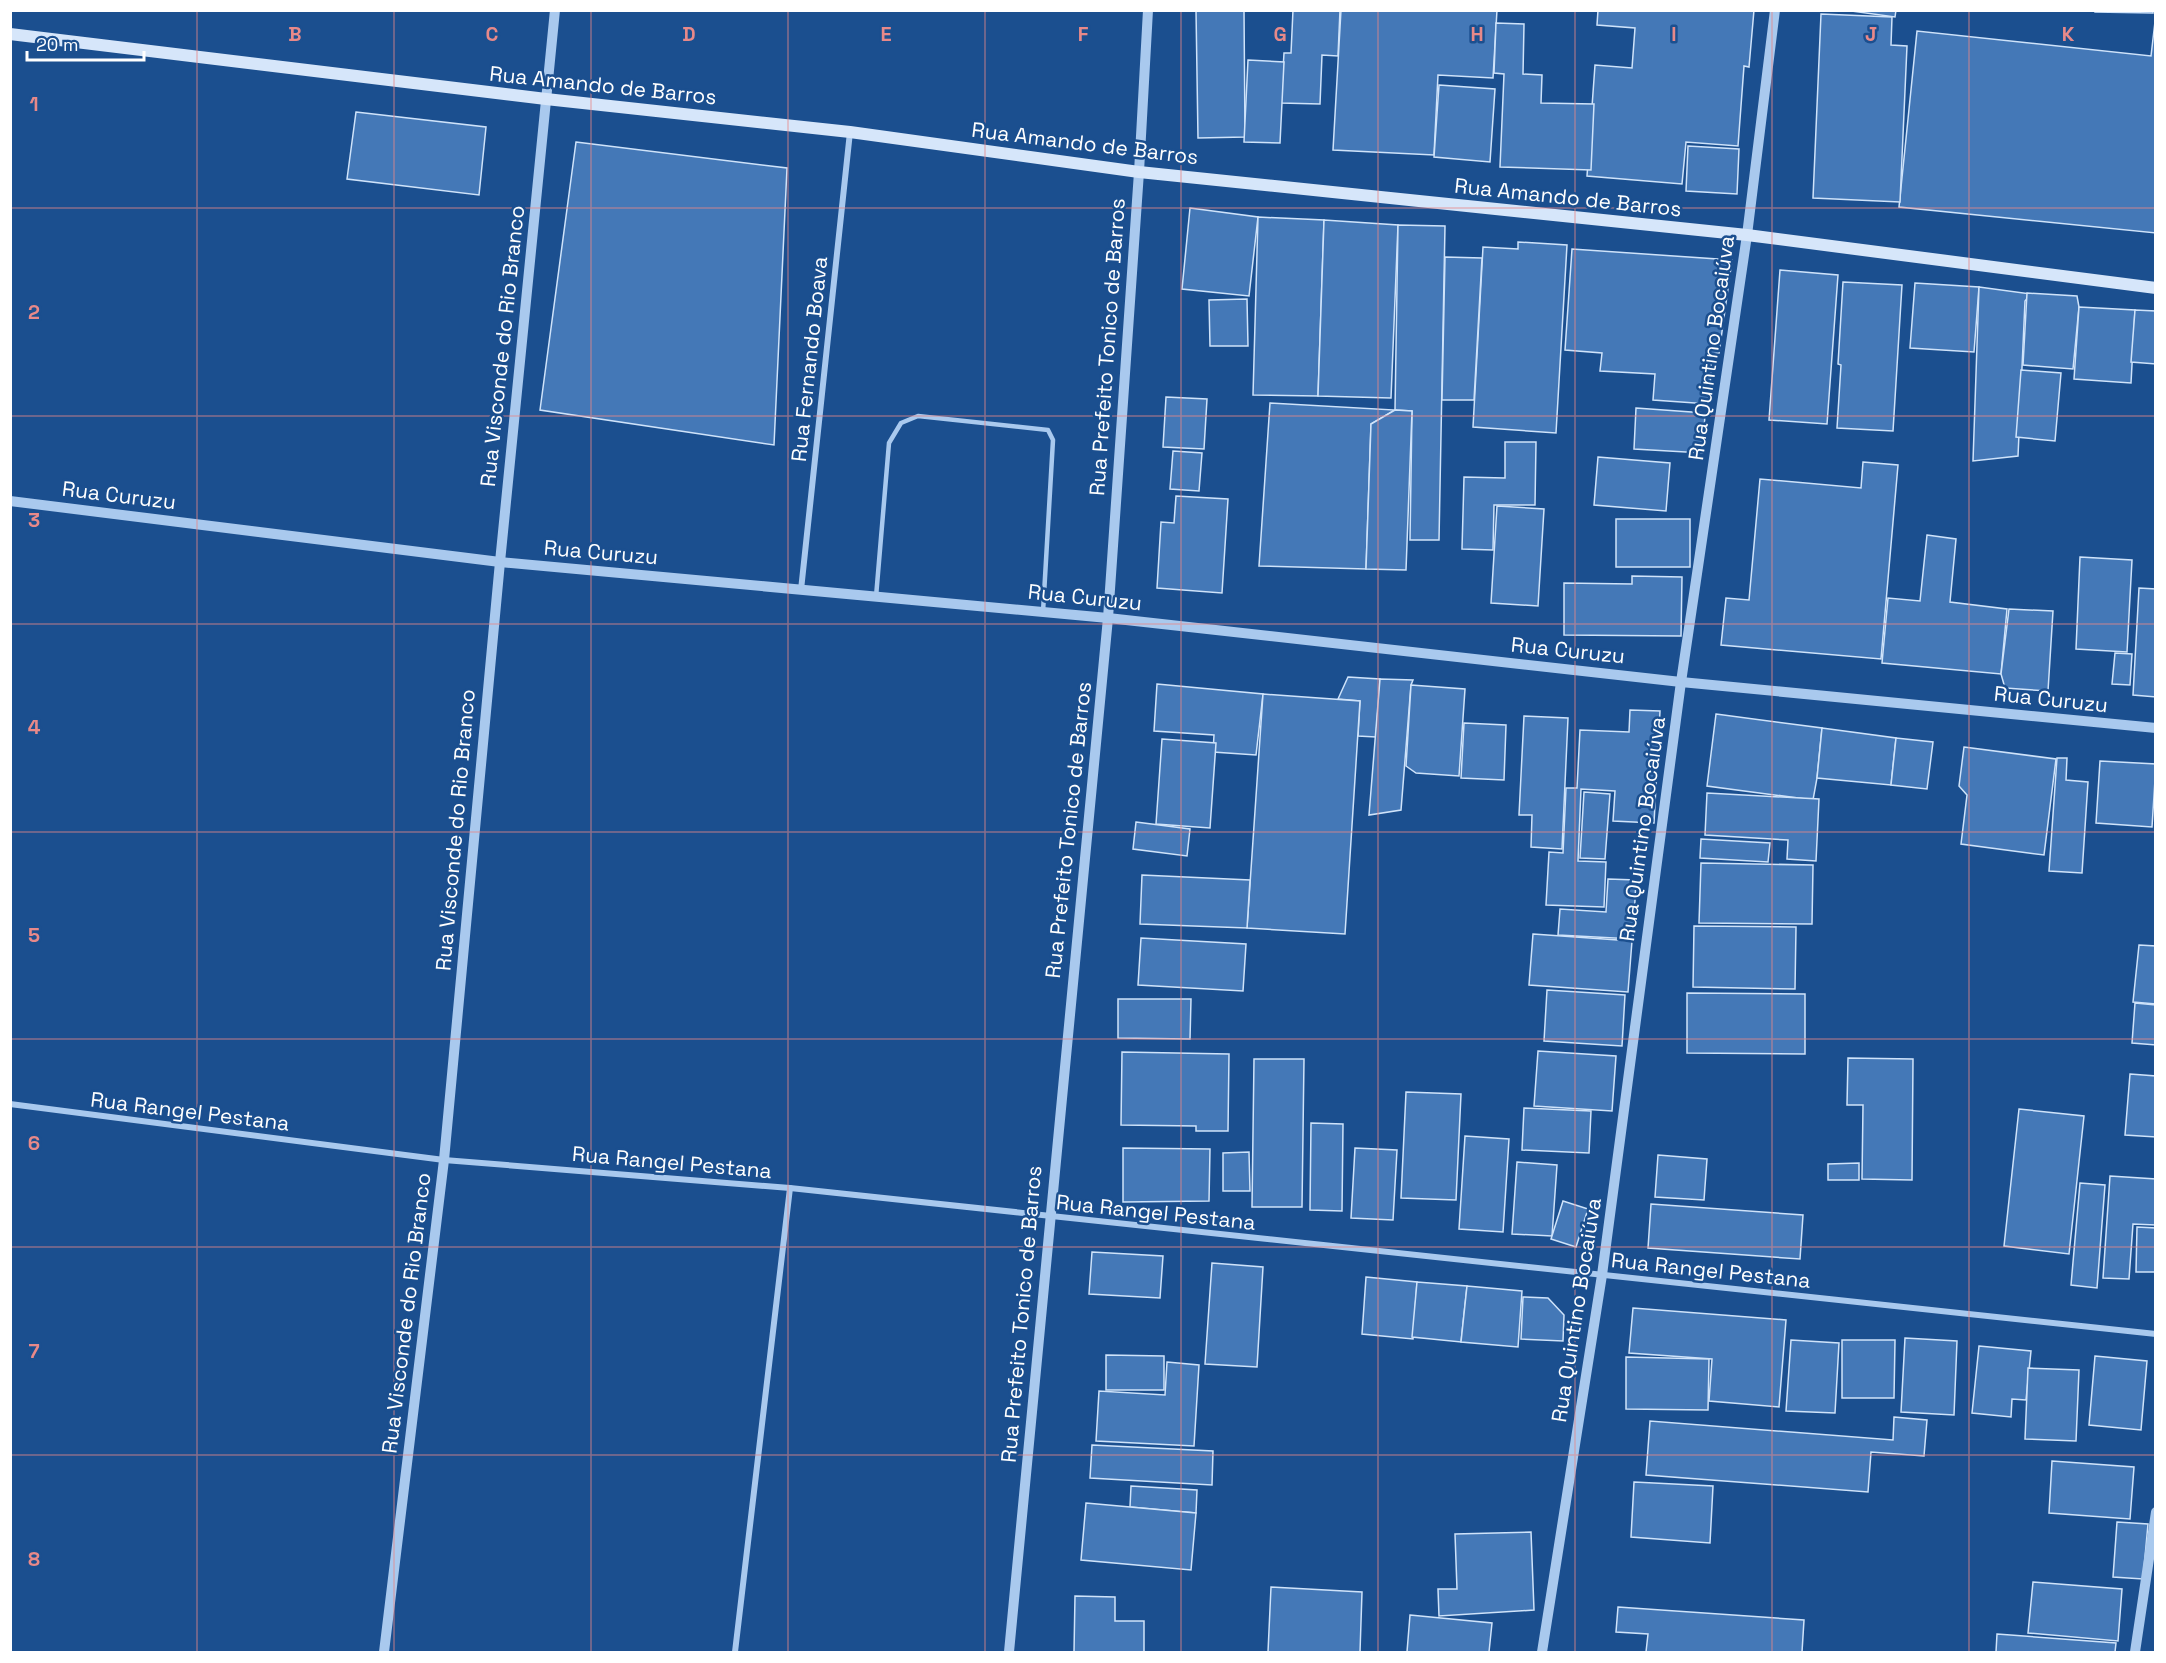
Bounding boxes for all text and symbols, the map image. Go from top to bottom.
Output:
text: B [288,21,302,47]
text: C [486,21,499,47]
text: D [682,21,696,47]
text: E [880,21,892,47]
text: F [1078,21,1089,47]
text: G [1273,21,1287,47]
text: H [1470,21,1484,47]
text: I [1671,21,1677,47]
text: J [1865,21,1877,47]
text: K [2062,21,2075,47]
scale bar [27,24,144,62]
text: 20 m [36,33,79,56]
street label: Rua Amando de Barros [488,60,718,110]
text: 1 [29,91,39,117]
street label: Rua Amando de Barros [970,116,1200,170]
street label: Rua Amando de Barros [1453,172,1683,222]
street label: Rua Prefeito Tonico de Barros [1083,197,1131,497]
street label: Rua Visconde do Rio Branco [474,204,530,488]
street label: Rua Quintino Bocaiúva [1682,234,1740,462]
street label: Rua Fernando Boava [785,255,833,463]
text: 2 [28,299,40,325]
street label: Rua Curuzu [61,475,177,515]
text: 3 [28,507,40,533]
street label: Rua Curuzu [543,534,659,570]
street label: Rua Curuzu [1027,578,1143,616]
street label: Rua Curuzu [1510,631,1626,669]
street label: Rua Prefeito Tonico de Barros [1039,680,1097,980]
street label: Rua Curuzu [1993,680,2109,718]
street label: Rua Visconde do Rio Branco [429,688,481,972]
text: 4 [28,714,41,740]
street label: Rua Quintino Bocaiúva [1613,715,1671,943]
text: 5 [28,922,40,948]
street label: Rua Rangel Pestana [89,1085,291,1137]
text: 6 [28,1130,40,1156]
street label: Rua Rangel Pestana [571,1140,773,1184]
street label: Rua Prefeito Tonico de Barros [995,1164,1047,1464]
street label: Rua Visconde do Rio Branco [375,1171,437,1455]
street label: Rua Rangel Pestana [1055,1188,1257,1236]
street label: Rua Quintino Bocaiúva [1545,1196,1607,1424]
street label: Rua Rangel Pestana [1610,1246,1812,1294]
text: 7 [28,1338,40,1364]
text: 8 [28,1546,40,1572]

